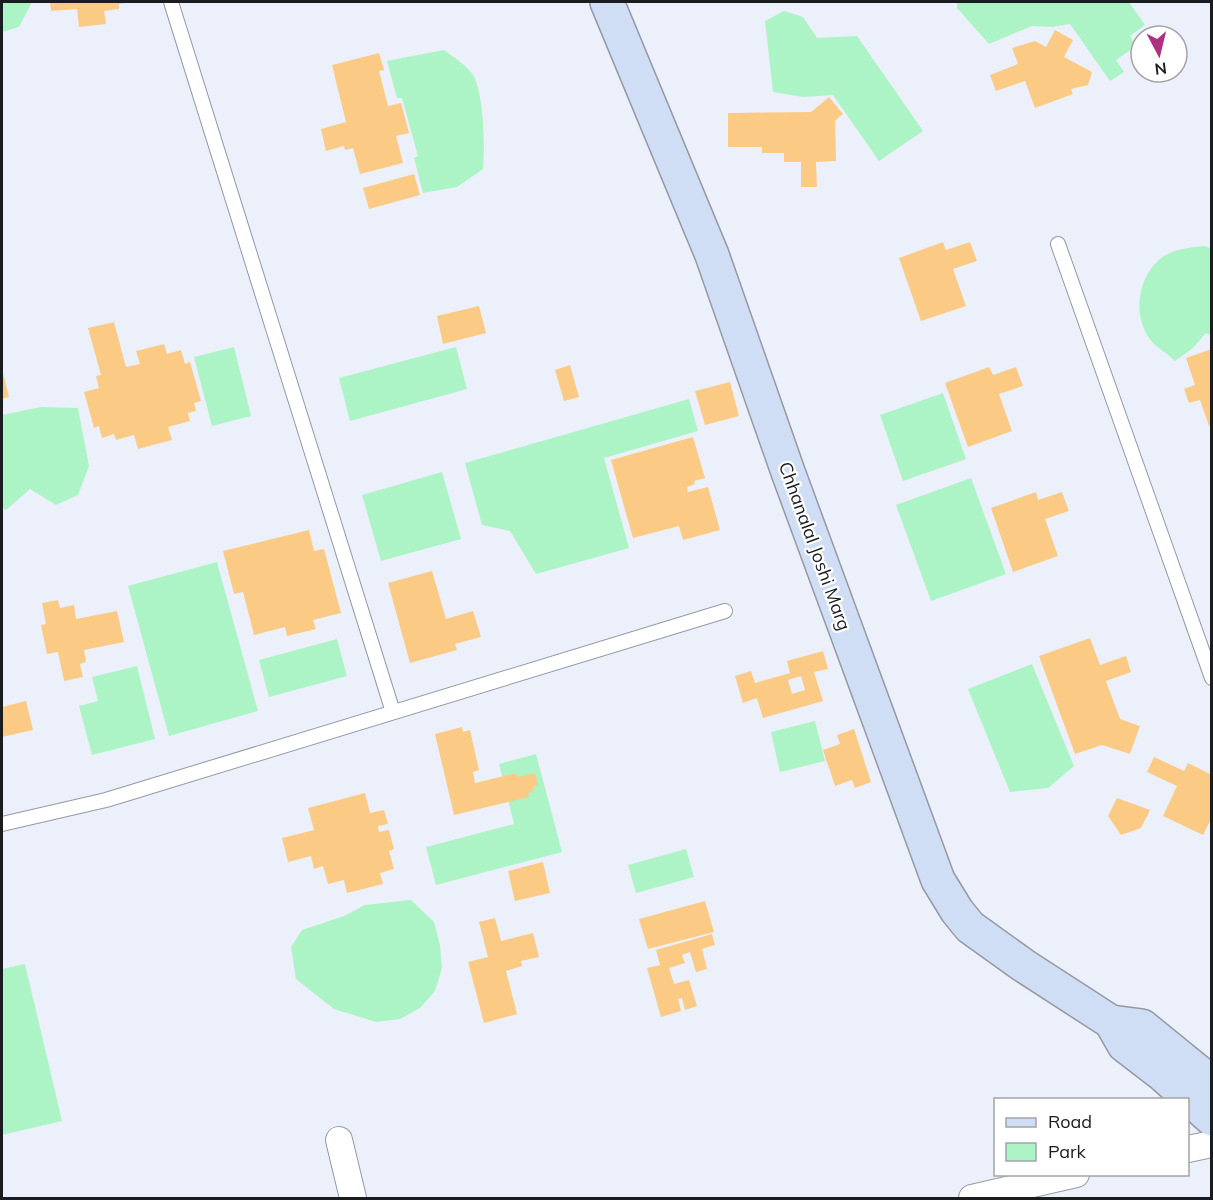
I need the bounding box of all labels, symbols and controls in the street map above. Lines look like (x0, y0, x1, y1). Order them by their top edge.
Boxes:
north arrow (1129, 24, 1189, 84)
text: N (1154, 58, 1168, 80)
street label: Chhanalal Joshi Marg (774, 459, 856, 633)
legend (994, 1098, 1189, 1176)
text: Road (1048, 1110, 1092, 1133)
text: Park (1048, 1140, 1087, 1163)

